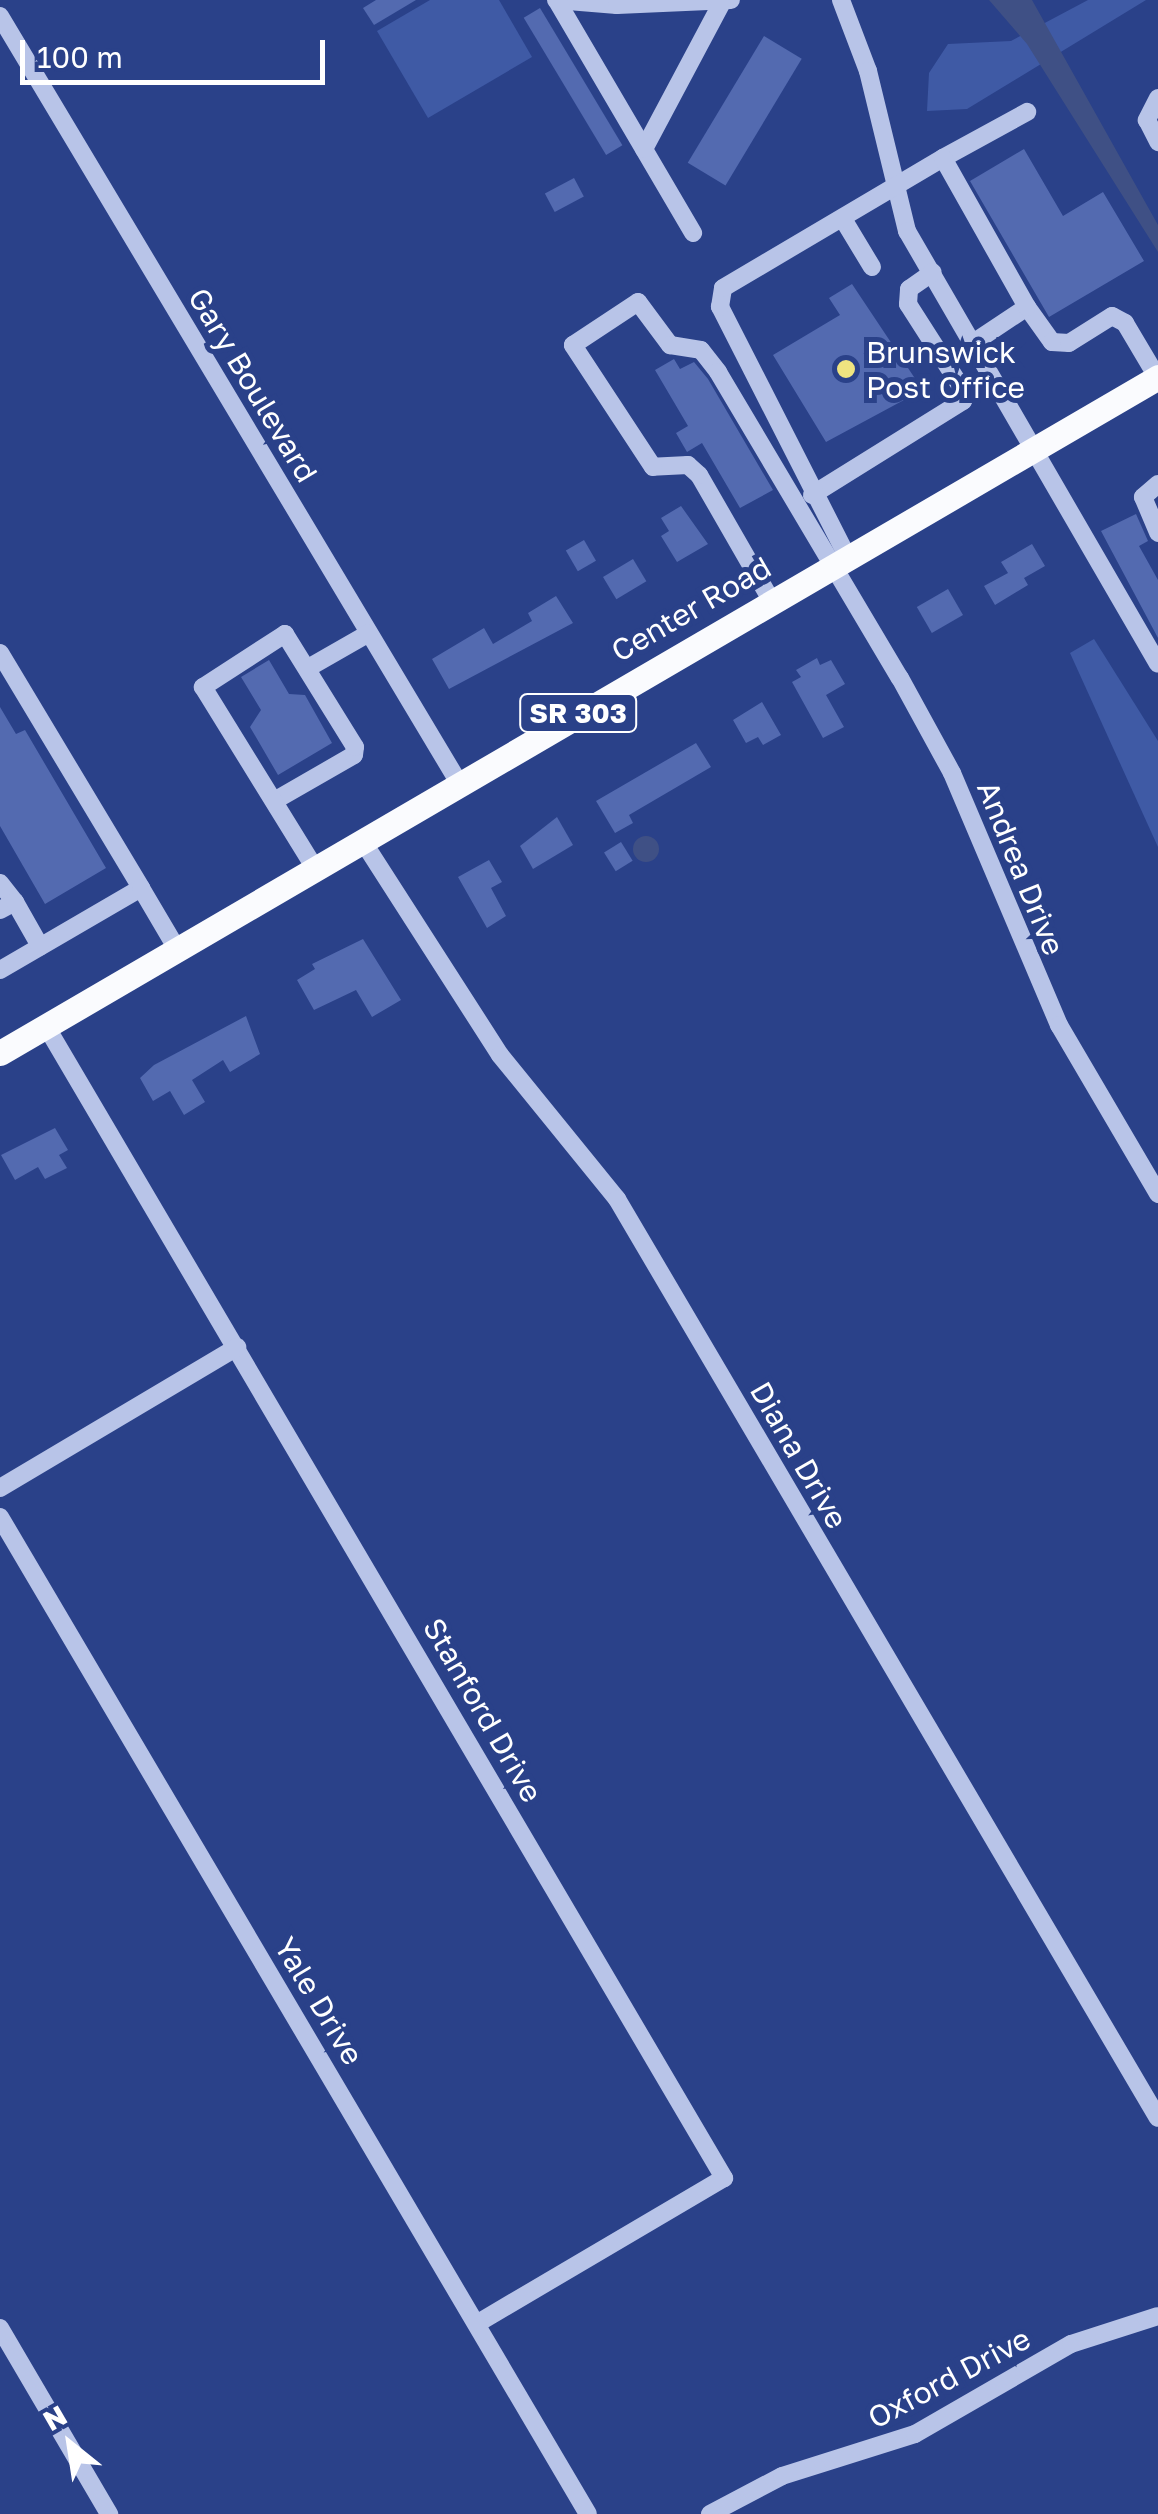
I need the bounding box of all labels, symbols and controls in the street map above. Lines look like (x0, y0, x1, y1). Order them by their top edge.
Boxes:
scale bar (25, 20, 330, 82)
text: 100 m (37, 39, 123, 75)
street label: Gary Boulevard (181, 281, 325, 489)
place label: Brunswick Post Office (866, 334, 1025, 404)
marker: Brunswick Post Office (835, 358, 857, 380)
street label: Center Road (605, 549, 777, 669)
road number: SR 303 (518, 690, 638, 736)
street label: Andrea Drive (970, 776, 1072, 960)
street label: Diana Drive (743, 1375, 855, 1535)
street label: Stanford Drive (416, 1612, 550, 1808)
street label: Yale Drive (267, 1931, 371, 2071)
street label: Oxford Drive (862, 2320, 1036, 2436)
north arrow (20, 2394, 120, 2494)
text: N (37, 2398, 72, 2437)

